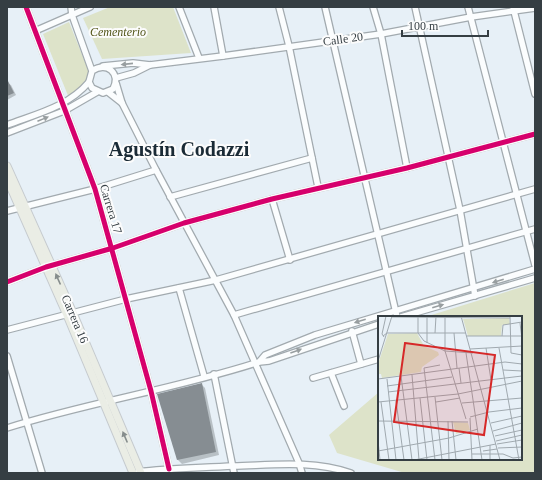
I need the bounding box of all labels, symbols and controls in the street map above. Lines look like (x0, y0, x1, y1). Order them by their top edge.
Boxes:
scale bar (402, 12, 488, 38)
text: 100 m (408, 19, 439, 33)
park label: Cementerio (90, 25, 146, 39)
street label: Calle 20 (322, 29, 364, 49)
one-way arrow (121, 61, 133, 67)
one-way arrow (38, 116, 49, 122)
district label: Agustín Codazzi (109, 138, 250, 161)
street label: Carrera 17 (97, 183, 125, 235)
one-way arrow (55, 273, 61, 285)
one-way arrow (491, 278, 503, 284)
street label: Carrera 16 (59, 293, 91, 345)
one-way arrow (433, 303, 445, 309)
inset map (378, 316, 522, 460)
one-way arrow (353, 318, 365, 324)
one-way arrow (290, 348, 302, 354)
one-way arrow (122, 431, 128, 443)

